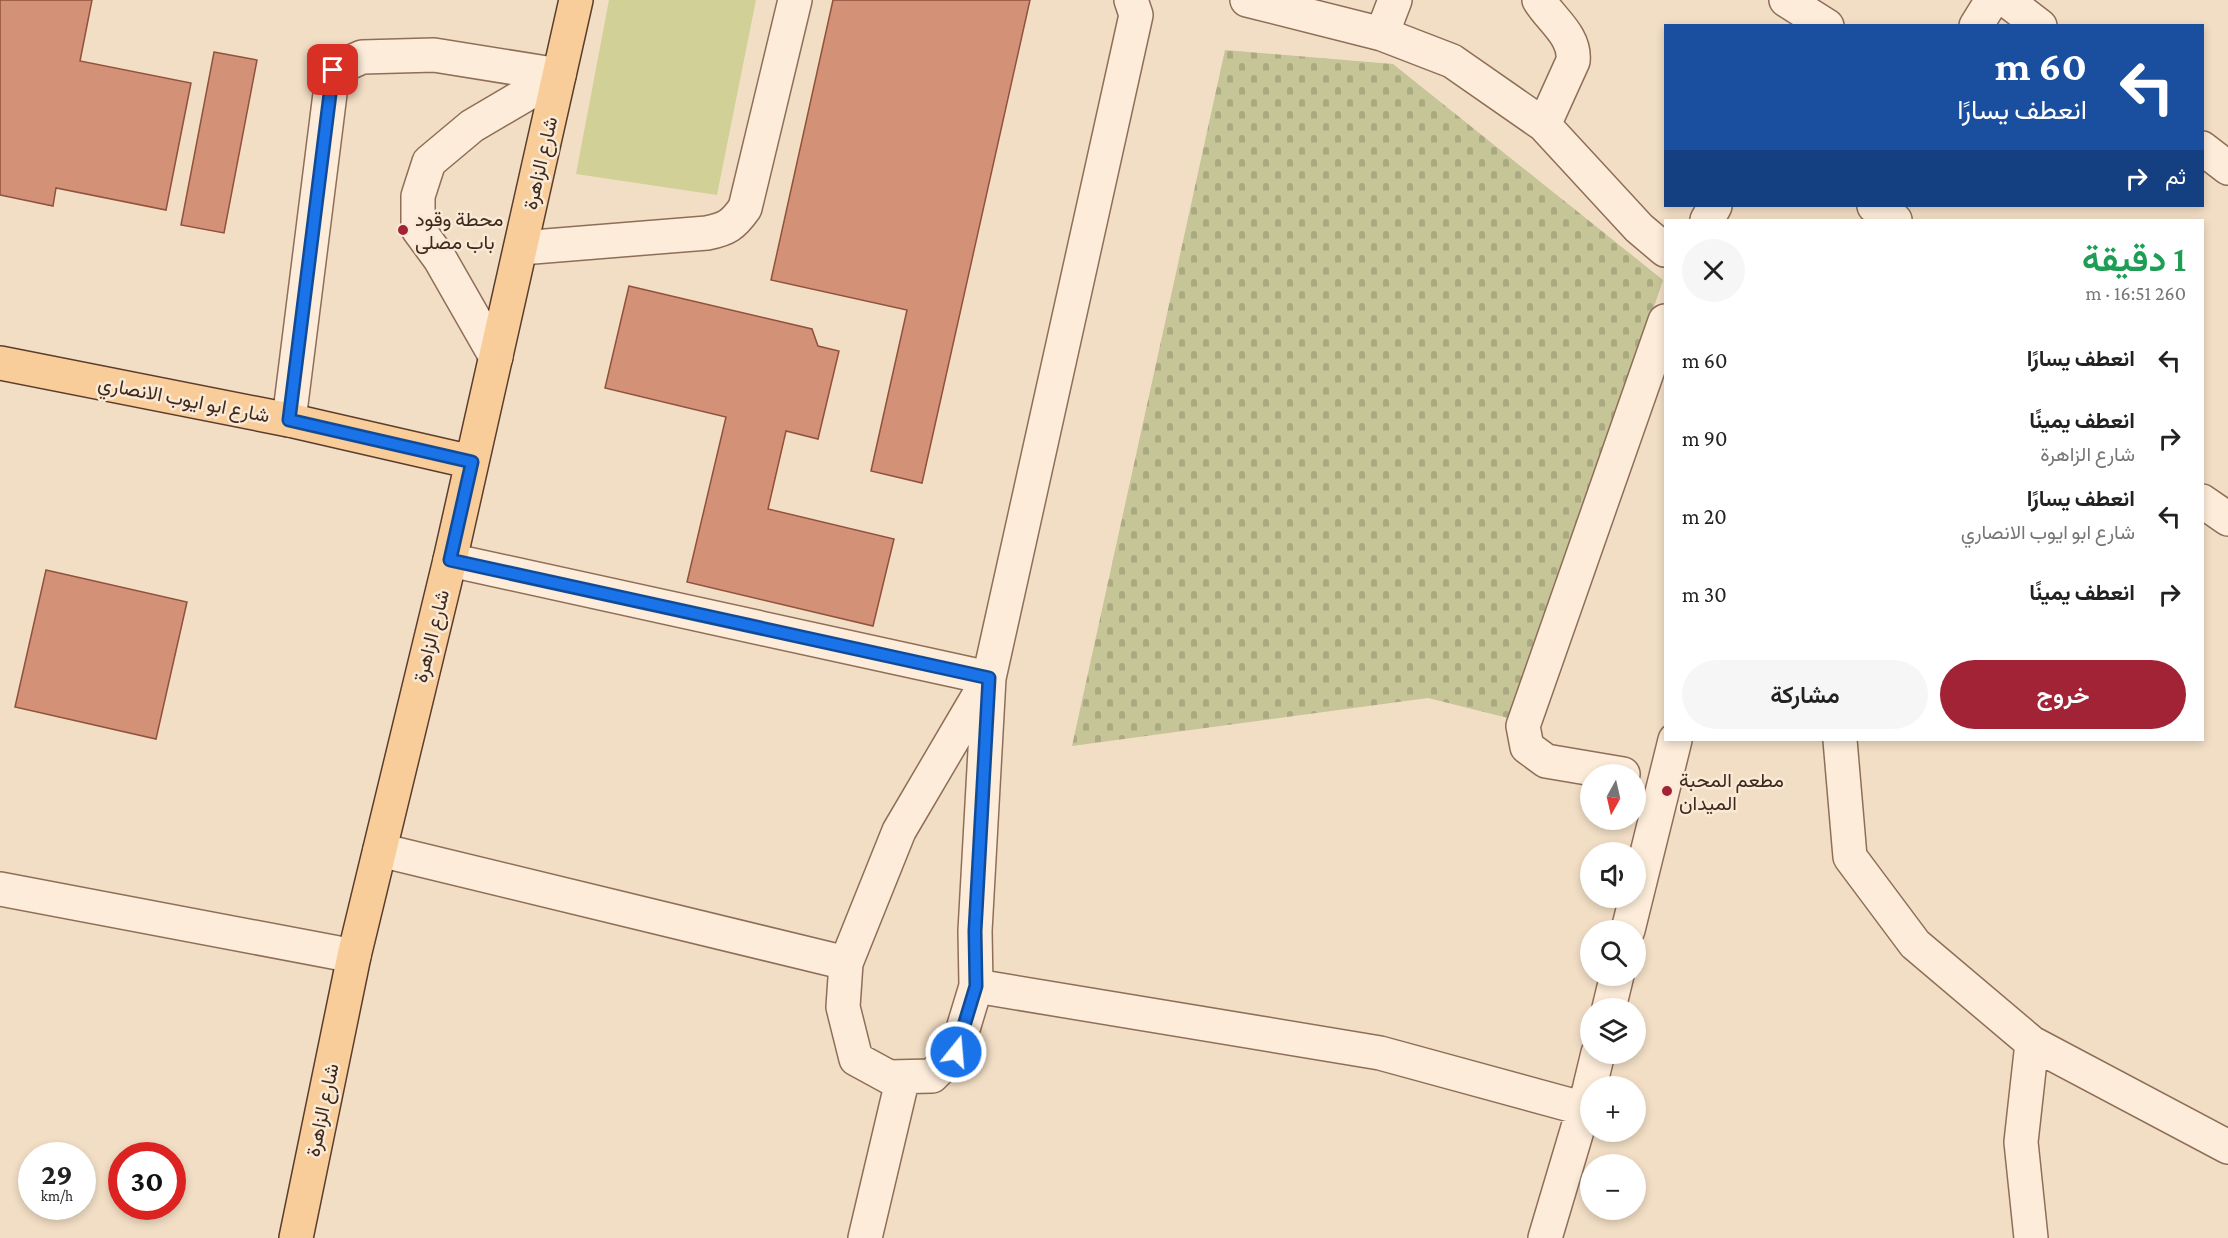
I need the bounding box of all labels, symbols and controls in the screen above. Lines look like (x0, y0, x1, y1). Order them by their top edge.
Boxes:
text: 60 m (1995, 42, 2087, 89)
pin (307, 44, 358, 95)
icon: left (2108, 48, 2186, 126)
icon: arrive (316, 53, 349, 86)
text: انعطف يسارًا (1957, 95, 2087, 125)
street label: شارع الزاهرة (519, 114, 564, 212)
icon: right (2120, 162, 2153, 195)
text: ثم (2165, 164, 2186, 189)
place label: محطة وقود باب مصلى (415, 208, 503, 254)
marker: محطة وقود باب مصلى (396, 223, 410, 237)
button: close (1682, 239, 1745, 302)
text: 1 دقيقة (2082, 239, 2186, 279)
text: 260 m · 16:51 (2086, 282, 2186, 304)
icon: left (2153, 344, 2186, 377)
text: انعطف يسارًا (2027, 346, 2135, 371)
text: 60 m (1682, 348, 1727, 373)
street label: شارع ابو ايوب الانصاري (95, 372, 272, 432)
text: انعطف يمينًا (2029, 408, 2135, 433)
icon: right (2153, 422, 2186, 455)
text: 90 m (1682, 426, 1727, 451)
text: شارع الزاهرة (2040, 443, 2135, 465)
text: انعطف يسارًا (2027, 486, 2135, 511)
icon: left (2153, 500, 2186, 533)
text: 20 m (1682, 504, 1727, 529)
text: شارع ابو ايوب الانصاري (1961, 521, 2135, 543)
icon: right (2153, 578, 2186, 611)
text: انعطف يمينًا (2029, 580, 2135, 605)
text: 30 m (1682, 582, 1727, 607)
street label: شارع الزاهرة (409, 587, 456, 685)
button: مشاركة (1682, 660, 1928, 729)
button: خروج (1940, 660, 2186, 729)
north arrow (1580, 764, 1646, 830)
map controls (1580, 764, 1646, 1220)
place label: مطعم المحبة الميدان (1679, 769, 1784, 815)
marker: مطعم المحبة الميدان (1660, 784, 1674, 798)
button: sound (1580, 842, 1646, 908)
button: search (1580, 920, 1646, 986)
button: layers (1580, 998, 1646, 1064)
position arrow (924, 1020, 988, 1084)
street label: شارع الزاهرة (301, 1061, 346, 1159)
button: + (1580, 1076, 1646, 1142)
speed limit sign: 30 (108, 1142, 186, 1220)
button: − (1580, 1154, 1646, 1220)
text: 29 (41, 1157, 73, 1190)
text: km/h (41, 1188, 73, 1204)

